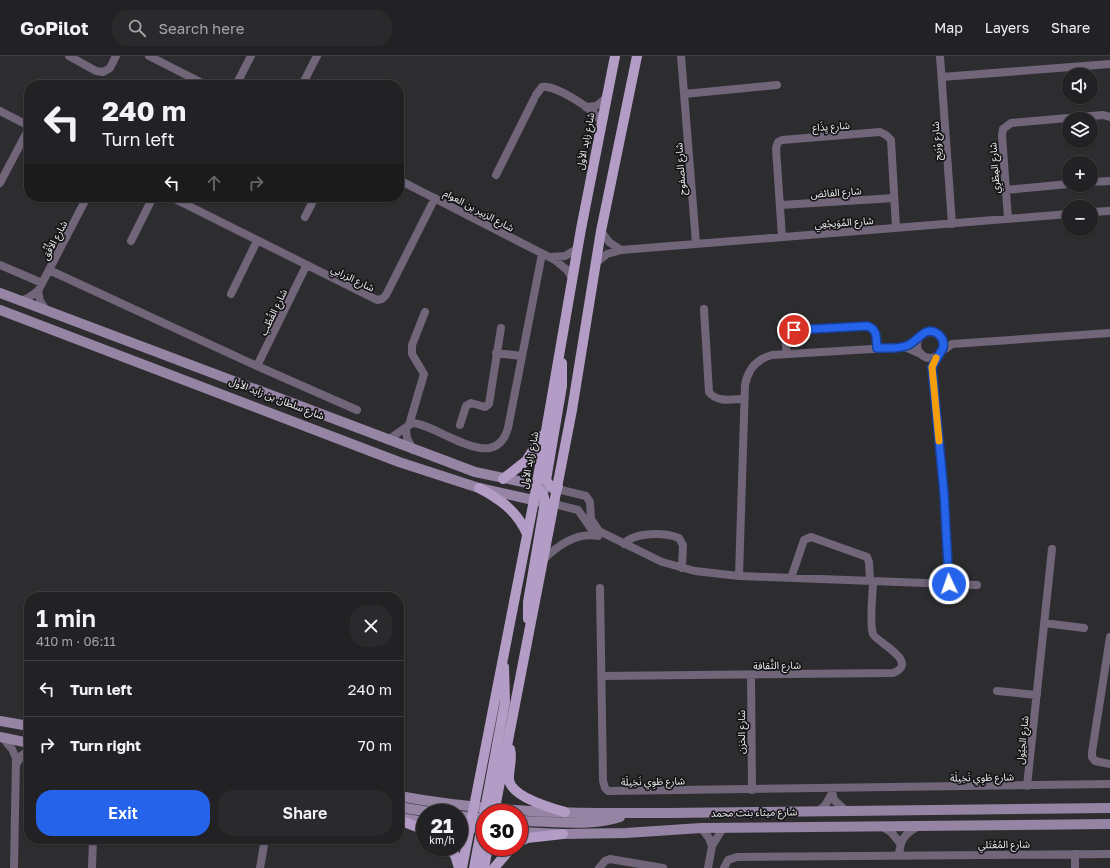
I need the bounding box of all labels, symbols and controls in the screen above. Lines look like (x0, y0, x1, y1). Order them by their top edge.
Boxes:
search box (112, 10, 392, 46)
text: GoPilot (20, 16, 88, 39)
icon: search (126, 17, 148, 39)
text: Search here (158, 19, 244, 37)
text: Map (934, 19, 963, 36)
text: Layers (985, 19, 1029, 36)
text: Share (1051, 19, 1090, 36)
map controls (1062, 68, 1098, 236)
button: sound (1062, 68, 1098, 104)
text: 240 m (102, 94, 186, 127)
icon: left (36, 96, 88, 148)
street label: شارع زايد الأول (574, 111, 598, 171)
button: layers (1062, 112, 1098, 148)
street label: شارع يِذَاع (812, 119, 851, 135)
street label: شارع وْرَيج (929, 121, 945, 161)
text: Turn left (102, 128, 175, 150)
street label: شارع الصفوح (672, 142, 690, 196)
street label: شارع المِطْرِي (986, 142, 1004, 194)
button: + (1062, 156, 1098, 192)
icon: left (161, 172, 183, 194)
icon: ahead (203, 172, 225, 194)
icon: right (245, 172, 267, 194)
street label: شارع الفائض (810, 184, 862, 202)
street label: شارع الزبير بن العوام (440, 186, 516, 236)
button: − (1062, 200, 1098, 236)
street label: شارع المُوَيجْعِي (814, 214, 874, 232)
street label: شارع الأُفُق (37, 217, 71, 263)
street label: شارع الزرابي (328, 262, 377, 296)
street label: شارع القُطُب (256, 287, 291, 338)
pin (777, 313, 811, 347)
icon: arrive (783, 319, 805, 341)
street label: شارع سلطان بن زايد الأول (227, 374, 326, 424)
street label: شارع زايد الأول (518, 430, 542, 490)
position arrow (928, 563, 970, 605)
text: 1 min (36, 603, 96, 632)
button: close (350, 605, 392, 647)
text: 410 m · 06:11 (36, 633, 116, 649)
street label: شارع الثَّقافة (753, 657, 801, 673)
icon: left (36, 678, 58, 700)
text: Turn left (70, 680, 132, 698)
text: 240 m (348, 680, 392, 698)
street label: شارع الخزن (735, 710, 749, 754)
street label: شارع الحِيُول (1013, 715, 1033, 765)
icon: right (36, 734, 58, 756)
text: Turn right (70, 736, 141, 754)
text: 70 m (358, 736, 392, 754)
street label: شارع طَوِي نَخِيلَة (950, 770, 1014, 786)
street label: شارع طَوِي نَخِيلَة (621, 774, 685, 790)
button: Exit (36, 790, 210, 836)
button: Share (218, 790, 392, 836)
speed limit sign: 30 (476, 804, 528, 856)
street label: شارع ميثاء بنت محمد (711, 805, 798, 821)
text: 21 (431, 813, 453, 837)
text: km/h (429, 834, 455, 846)
street label: شارع المُعْتَلي (978, 838, 1030, 853)

